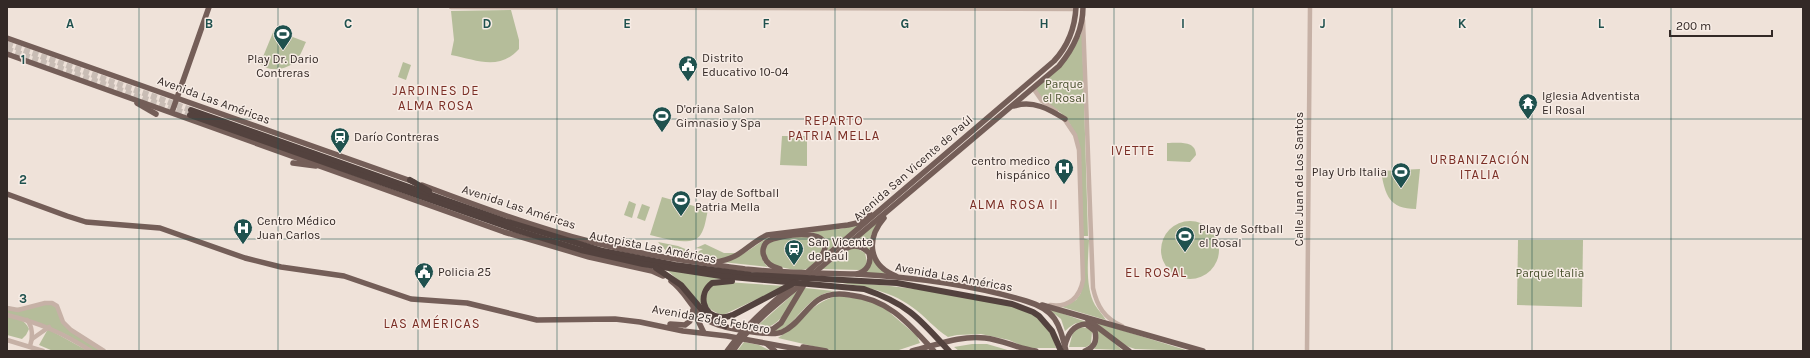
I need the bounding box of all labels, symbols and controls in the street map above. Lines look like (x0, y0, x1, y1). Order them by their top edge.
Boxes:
scale bar (1670, 12, 1772, 38)
text: A (66, 16, 74, 31)
text: B (205, 16, 213, 31)
text: C (344, 16, 352, 31)
text: D (483, 16, 492, 31)
text: E (623, 16, 631, 31)
text: F (762, 16, 770, 31)
text: G (901, 16, 909, 31)
text: H (1039, 16, 1049, 31)
text: I (1181, 16, 1185, 31)
text: J (1320, 16, 1326, 31)
text: K (1458, 16, 1467, 31)
text: L (1598, 16, 1605, 31)
text: 200 m (1676, 19, 1711, 33)
sports icon: Play Dr. Dario Contreras (272, 23, 294, 51)
place label: Distrito Educativo 10-04 (702, 51, 789, 79)
text: 1 (21, 52, 25, 67)
place label: Play Dr. Dario Contreras (247, 52, 319, 80)
public building icon: Distrito Educativo 10-04 (677, 54, 699, 82)
street label: Avenida Las Américas (156, 73, 272, 127)
park label: Parque el Rosal (1043, 77, 1085, 105)
district label: JARDINES DE ALMA ROSA (393, 83, 479, 113)
place label: Iglesia Adventista El Rosal (1542, 89, 1640, 117)
temple icon: Iglesia Adventista El Rosal (1517, 92, 1539, 120)
place label: D'oriana Salon Gimnasio y Spa (676, 102, 761, 130)
sports icon: D'oriana Salon Gimnasio y Spa (651, 105, 673, 133)
street label: Avenida San Vicente de Paúl (850, 112, 976, 224)
street label: Calle Juan de Los Santos (1292, 112, 1306, 246)
district label: REPARTO PATRIA MELLA (788, 113, 880, 143)
station icon: Darío Contreras (329, 126, 351, 154)
place label: Darío Contreras (354, 130, 439, 144)
district label: IVETTE (1111, 143, 1155, 158)
district label: URBANIZACIÓN ITALIA (1430, 151, 1530, 182)
place label: centro medico hispánico (971, 154, 1050, 182)
hospital icon: centro medico hispánico (1053, 157, 1075, 185)
sports icon: Play Urb Italia (1390, 161, 1412, 189)
place label: Play Urb Italia (1312, 165, 1387, 179)
text: 2 (19, 172, 27, 187)
street label: Avenida Las Américas (460, 182, 578, 232)
place label: Play de Softball Patria Mella (695, 186, 779, 214)
sports icon: Play de Softball Patria Mella (670, 189, 692, 217)
district label: ALMA ROSA II (969, 197, 1059, 212)
place label: Centro Médico Juan Carlos (257, 214, 336, 242)
hospital icon: Centro Médico Juan Carlos (232, 217, 254, 245)
place label: Play de Softball el Rosal (1199, 222, 1283, 250)
sports icon: Play de Softball el Rosal (1174, 225, 1196, 253)
street label: Autopista Las Américas (588, 228, 718, 266)
place label: San Vicente de Paúl (808, 235, 873, 263)
station icon: San Vicente de Paúl (783, 238, 805, 266)
street label: Avenida Las Américas (894, 260, 1014, 294)
public building icon: Policia 25 (413, 261, 435, 289)
place label: Policia 25 (438, 265, 491, 279)
district label: EL ROSAL (1125, 265, 1187, 280)
park label: Parque Italia (1516, 266, 1584, 280)
text: 3 (19, 291, 27, 306)
street label: Avenida 25 de Febrero (651, 302, 771, 336)
district label: LAS AMÉRICAS (383, 314, 481, 331)

